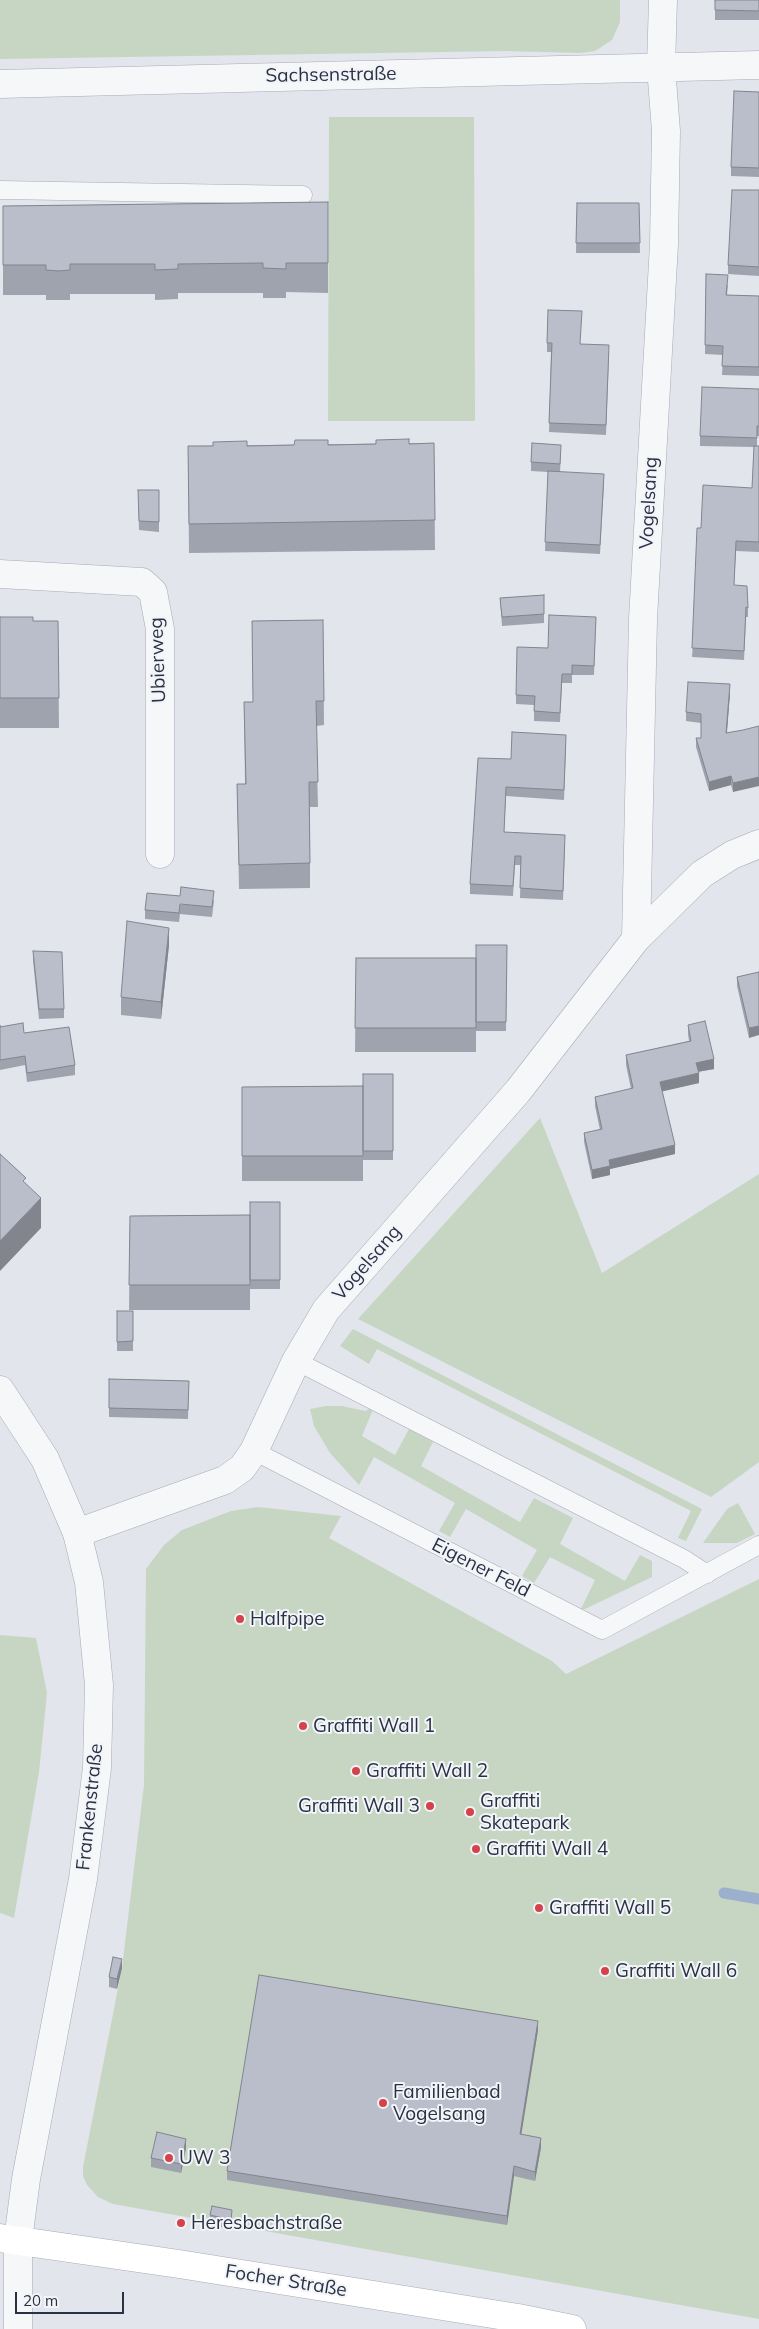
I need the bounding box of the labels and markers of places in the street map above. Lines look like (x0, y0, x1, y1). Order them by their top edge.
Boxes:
place label: Halfpipe (250, 1608, 325, 1630)
marker: Halfpipe (234, 1613, 246, 1625)
place label: Graffiti Wall 1 (313, 1715, 435, 1737)
marker: Graffiti Wall 1 (297, 1720, 309, 1732)
place label: Graffiti Wall 2 (366, 1760, 488, 1782)
marker: Graffiti Wall 2 (350, 1765, 362, 1777)
place label: Graffiti Skatepark (480, 1790, 569, 1834)
place label: Graffiti Wall 3 (298, 1795, 420, 1817)
marker: Graffiti Wall 3 (424, 1800, 436, 1812)
marker: Graffiti Skatepark (464, 1806, 476, 1818)
place label: Graffiti Wall 4 (486, 1838, 608, 1860)
marker: Graffiti Wall 4 (470, 1843, 482, 1855)
place label: Graffiti Wall 5 (549, 1897, 671, 1919)
marker: Graffiti Wall 5 (533, 1902, 545, 1914)
place label: Graffiti Wall 6 (615, 1960, 737, 1982)
marker: Graffiti Wall 6 (599, 1965, 611, 1977)
place label: Familienbad Vogelsang (393, 2081, 501, 2125)
marker: Familienbad Vogelsang (377, 2097, 389, 2109)
place label: UW 3 (179, 2147, 230, 2169)
marker: UW 3 (163, 2152, 175, 2164)
place label: Heresbachstraße (191, 2212, 342, 2234)
marker: Heresbachstraße (175, 2217, 187, 2229)

